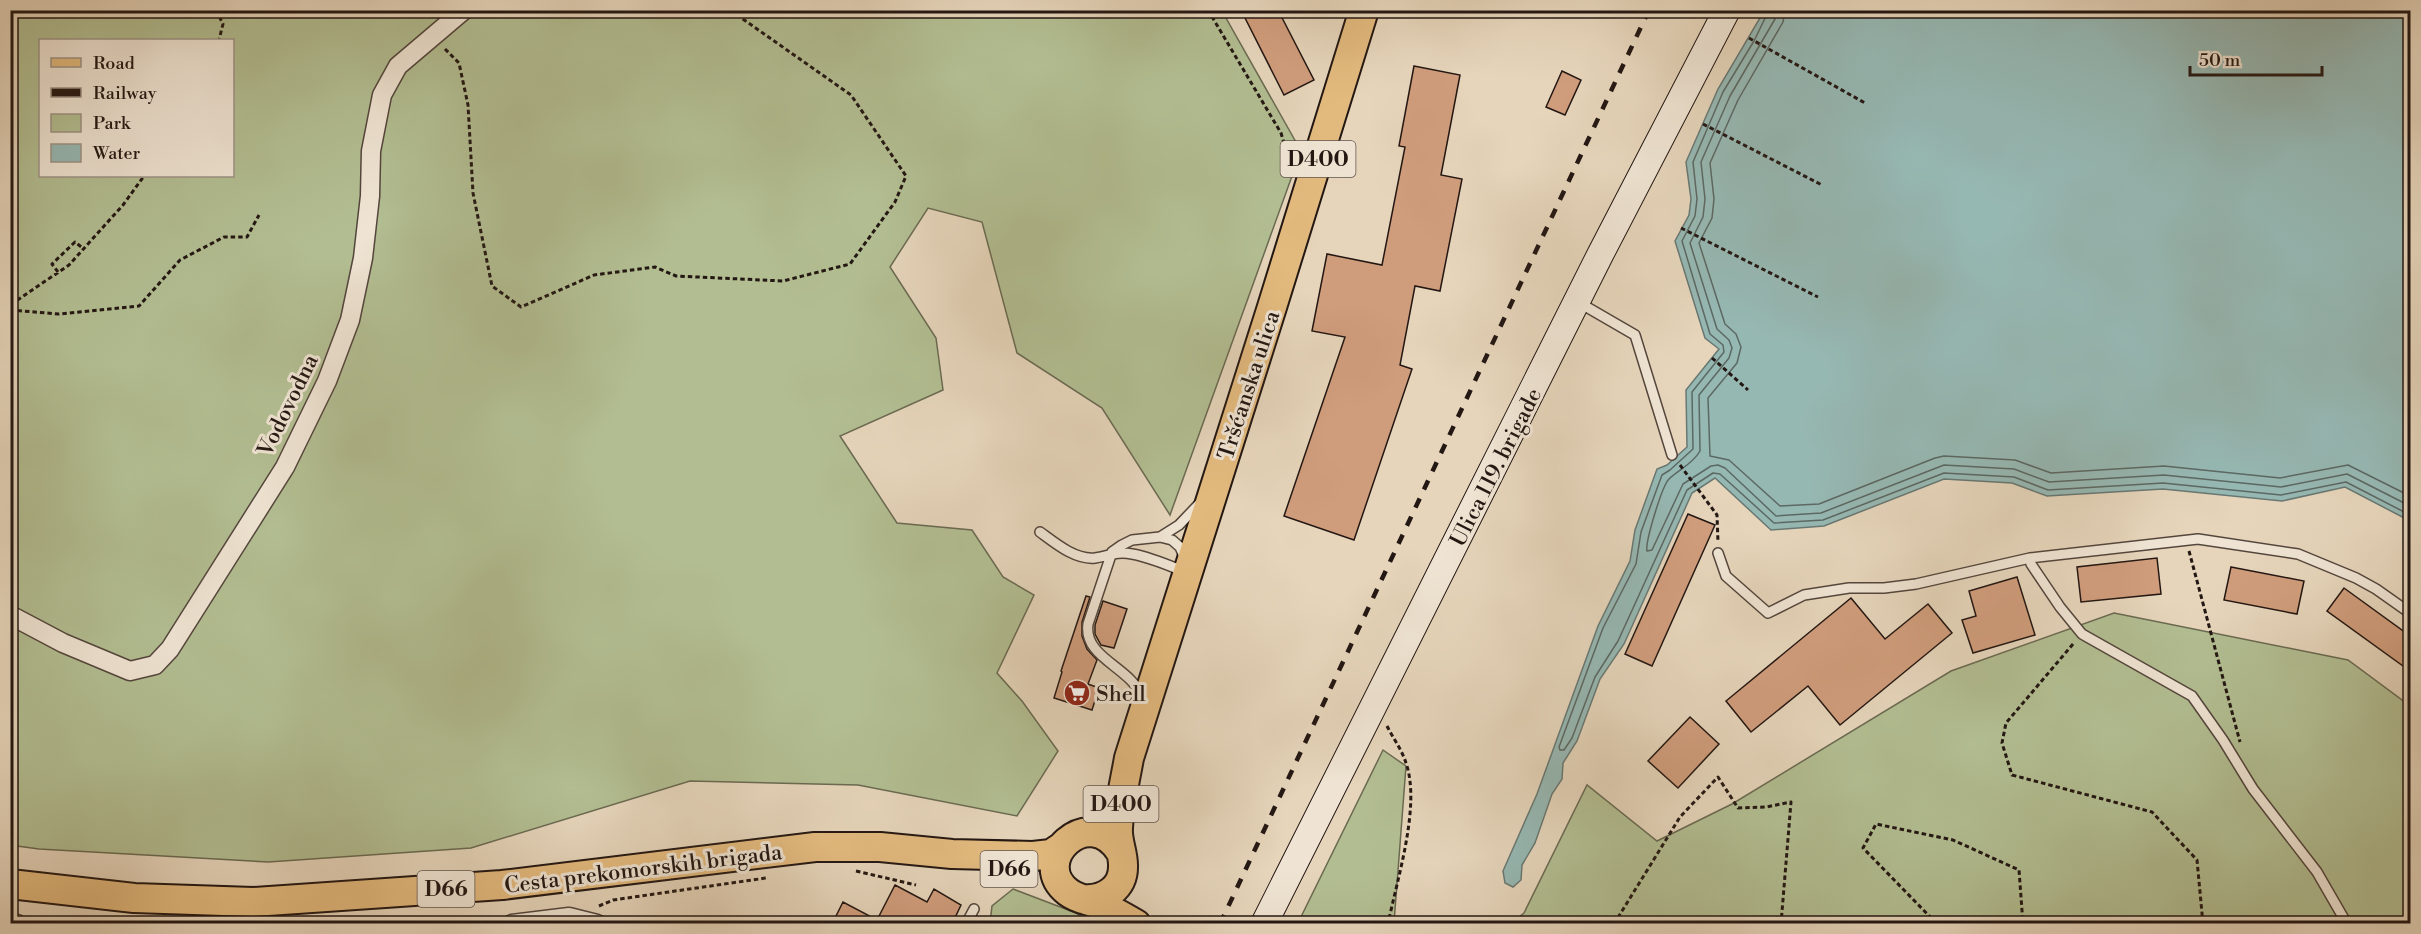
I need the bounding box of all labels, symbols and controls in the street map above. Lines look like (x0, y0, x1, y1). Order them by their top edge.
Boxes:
legend (39, 39, 234, 177)
scale bar (2190, 39, 2322, 77)
text: 50 m (2199, 49, 2241, 72)
text: Road (93, 52, 136, 75)
text: Railway (93, 82, 157, 105)
text: Park (93, 112, 132, 135)
road number: D400 (1280, 141, 1356, 177)
text: Water (92, 142, 141, 165)
street label: Tršćanska ulica (1213, 307, 1286, 463)
street label: Vodovodna (252, 349, 325, 462)
street label: Ulica 119. brigade (1445, 384, 1548, 551)
supermarket icon: Shell (1062, 678, 1092, 708)
place label: Shell (1096, 681, 1146, 708)
road number: D400 (1084, 786, 1158, 822)
street label: Cesta prekomorskih brigada (503, 839, 784, 900)
road number: D66 (980, 851, 1038, 887)
road number: D66 (418, 871, 474, 907)

